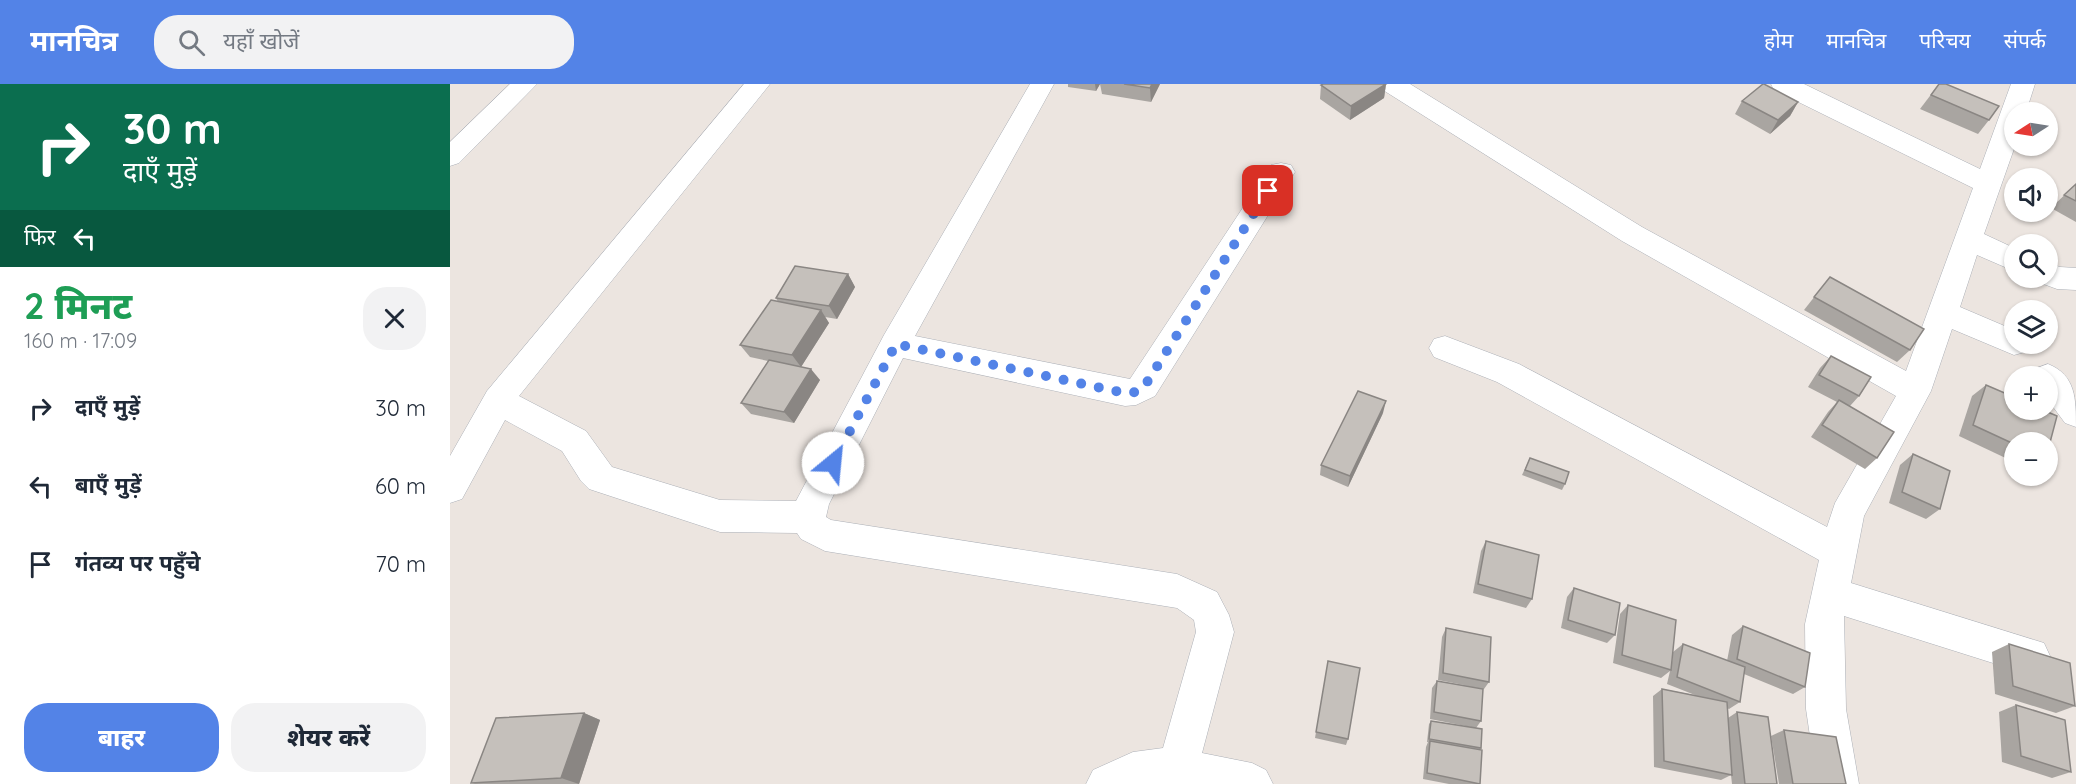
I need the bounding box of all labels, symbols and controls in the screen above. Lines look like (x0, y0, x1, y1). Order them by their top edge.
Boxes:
search box (154, 15, 574, 69)
text: मानचित्र (30, 23, 118, 58)
icon: search (175, 26, 208, 59)
text: यहाँ खोजें (223, 27, 299, 55)
text: होम (1764, 27, 1793, 53)
text: मानचित्र (1826, 27, 1886, 53)
text: परिचय (1919, 27, 1971, 53)
text: संपर्क (2004, 27, 2046, 53)
text: 30 m (123, 102, 222, 155)
north arrow (2004, 102, 2058, 156)
map controls (2004, 102, 2058, 486)
icon: right (24, 108, 102, 186)
text: दाएँ मुड़ें (123, 154, 197, 188)
pin (1242, 165, 1293, 216)
button: sound (2004, 168, 2058, 222)
icon: arrive (1251, 174, 1284, 207)
icon: left (68, 222, 101, 255)
text: फिर (24, 223, 56, 251)
button: search (2004, 234, 2058, 288)
text: 2 मिनट (24, 283, 132, 328)
button: close (363, 287, 426, 350)
button: layers (2004, 300, 2058, 354)
text: 160 m · 17:09 (24, 328, 137, 353)
button: + (2004, 366, 2058, 420)
icon: right (24, 392, 57, 425)
text: दाएँ मुड़ें (75, 393, 140, 421)
text: 30 m (375, 394, 426, 422)
position arrow (801, 431, 865, 495)
button: − (2004, 432, 2058, 486)
icon: left (24, 470, 57, 503)
text: बाएँ मुड़ें (75, 471, 141, 499)
text: 60 m (375, 472, 426, 500)
icon: arrive (24, 548, 57, 581)
text: गंतव्य पर पहुँचे (75, 549, 200, 577)
text: 70 m (376, 550, 426, 578)
button: बाहर (24, 703, 219, 772)
button: शेयर करें (231, 703, 426, 772)

